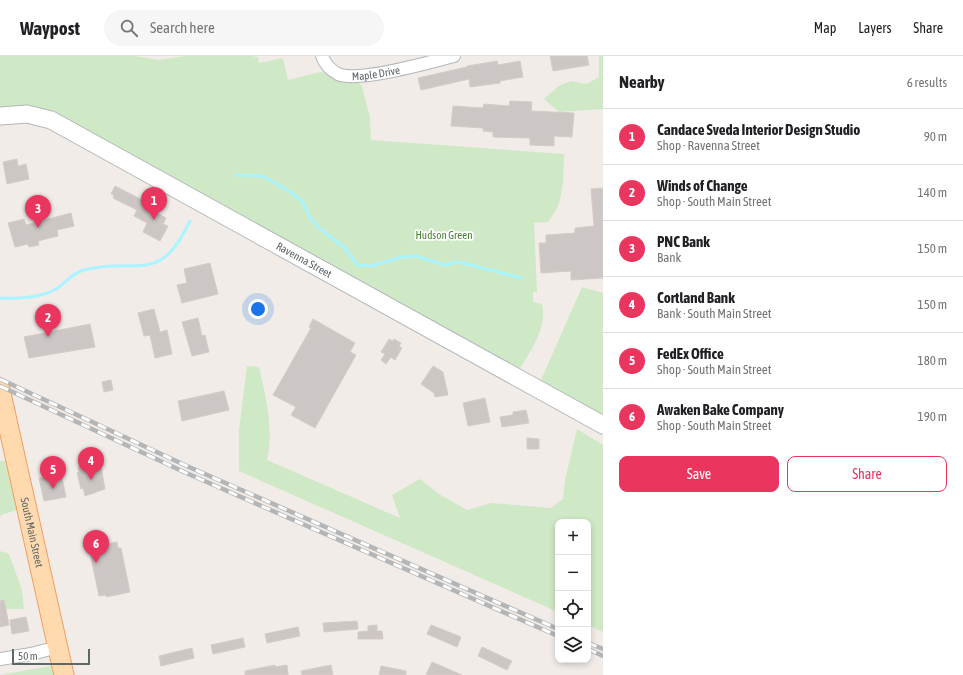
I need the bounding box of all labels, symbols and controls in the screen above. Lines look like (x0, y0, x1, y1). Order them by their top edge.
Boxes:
search box (104, 10, 384, 46)
text: Waypost (20, 17, 80, 39)
icon: search (118, 17, 140, 39)
text: Search here (150, 19, 215, 36)
text: Map (814, 20, 836, 36)
text: Layers (858, 20, 891, 36)
text: Share (913, 20, 943, 36)
street label: Maple Drive (352, 64, 401, 82)
text: Nearby (619, 72, 665, 92)
text: 6 results (907, 75, 947, 90)
text: Candace Sveda Interior Design Studio (657, 121, 860, 138)
text: 1 (629, 129, 635, 144)
text: 90 m (924, 129, 947, 144)
text: Shop · Ravenna Street (657, 138, 760, 153)
text: Winds of Change (657, 177, 748, 194)
text: 2 (629, 185, 635, 200)
text: 140 m (918, 185, 947, 200)
pin: 1 (141, 187, 167, 220)
text: Shop · South Main Street (657, 194, 771, 209)
pin: 3 (25, 195, 51, 228)
park label: Hudson Green (415, 229, 473, 241)
text: PNC Bank (657, 233, 710, 250)
street label: Ravenna Street (274, 240, 334, 280)
text: 3 (629, 241, 635, 256)
text: 150 m (918, 241, 947, 256)
text: Bank (657, 250, 681, 265)
text: Cortland Bank (657, 289, 735, 306)
text: 4 (629, 297, 635, 312)
text: 150 m (918, 297, 947, 312)
your location (248, 299, 268, 319)
pin: 2 (35, 304, 61, 337)
text: Bank · South Main Street (657, 306, 772, 321)
text: FedEx Office (657, 345, 724, 362)
text: 5 (629, 353, 635, 368)
text: 180 m (918, 353, 947, 368)
text: Shop · South Main Street (657, 362, 771, 377)
text: Awaken Bake Company (657, 401, 784, 418)
text: 6 (629, 409, 635, 424)
text: 190 m (918, 409, 947, 424)
text: Shop · South Main Street (657, 418, 771, 433)
pin: 4 (78, 447, 104, 480)
pin: 5 (40, 456, 66, 489)
button: Save (619, 456, 779, 492)
button: Share (787, 456, 947, 492)
street label: South Main Street (18, 496, 46, 569)
map controls (555, 519, 591, 663)
button: + (555, 519, 591, 555)
pin: 6 (83, 530, 109, 563)
button: − (555, 555, 591, 591)
button: locate (555, 591, 591, 627)
button: layers (555, 627, 591, 663)
scale bar (12, 647, 90, 666)
text: 50 m (18, 650, 38, 662)

